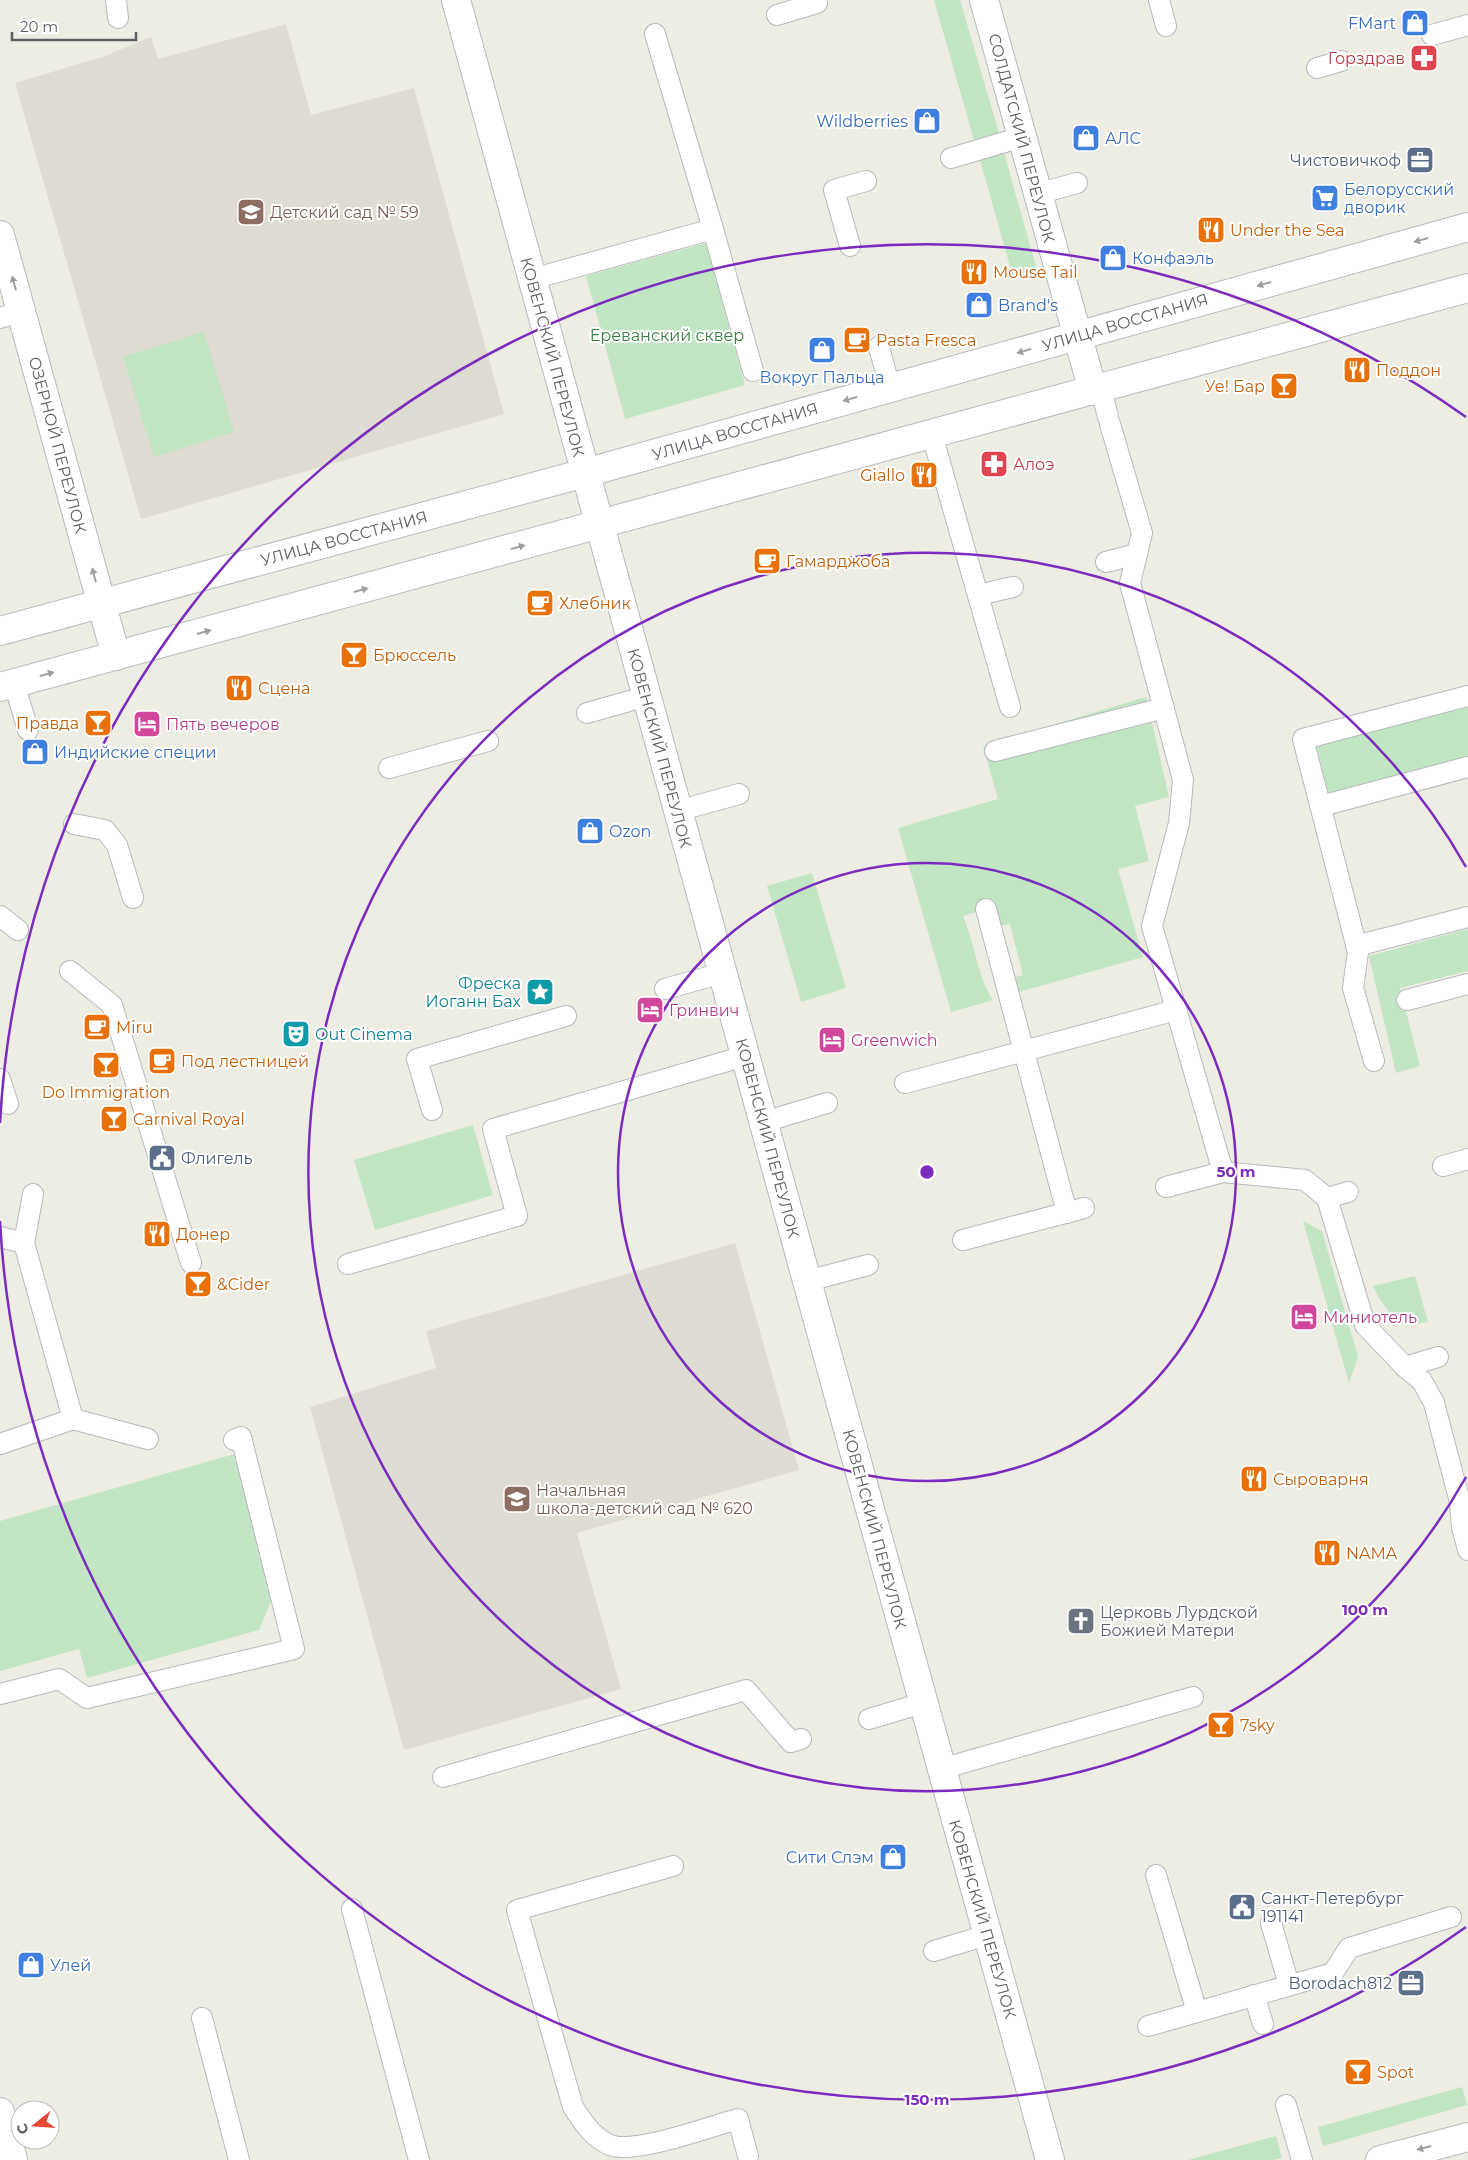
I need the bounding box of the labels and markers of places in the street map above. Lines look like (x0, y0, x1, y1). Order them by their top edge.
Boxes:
shop icon: FMart (1400, 8, 1430, 38)
place label: FMart (1348, 14, 1396, 33)
pharmacy icon: Горздрав (1409, 43, 1439, 73)
place label: Горздрав (1328, 49, 1405, 68)
shop icon: Wildberries (912, 106, 942, 136)
place label: Wildberries (816, 112, 908, 131)
shop icon: АЛС (1071, 123, 1101, 153)
place label: АЛС (1105, 129, 1141, 148)
office icon: Чистовичкоф (1405, 145, 1435, 175)
place label: Чистовичкоф (1290, 151, 1401, 170)
place label: Белорусский дворик (1344, 180, 1454, 217)
supermarket icon: Белорусский дворик (1310, 183, 1340, 213)
school or university icon: Детский сад № 59 (236, 197, 266, 227)
place label: Детский сад № 59 (270, 203, 419, 222)
restaurant icon: Under the Sea (1196, 215, 1226, 245)
place label: Under the Sea (1230, 221, 1344, 240)
shop icon: Конфаэль (1098, 243, 1128, 273)
place label: Конфаэль (1132, 249, 1214, 268)
restaurant icon: Mouse Tail (959, 257, 989, 287)
place label: Mouse Tail (993, 263, 1078, 282)
shop icon: Brand's (964, 290, 994, 320)
place label: Brand's (998, 296, 1058, 315)
cafe icon: Pasta Fresca (842, 325, 872, 355)
place label: Pasta Fresca (876, 331, 976, 350)
shop icon: Вокруг Пальца (807, 335, 837, 365)
restaurant icon: Поддон (1342, 355, 1372, 385)
place label: Поддон (1376, 361, 1441, 380)
place label: Вокруг Пальца (760, 368, 884, 387)
bar icon: Уе! Бар (1269, 371, 1299, 401)
place label: Уе! Бар (1205, 377, 1265, 396)
pharmacy icon: Алоэ (979, 449, 1009, 479)
place label: Алоэ (1013, 455, 1054, 474)
restaurant icon: Giallo (909, 460, 939, 490)
place label: Giallo (860, 466, 905, 485)
cafe icon: Гамарджоба (752, 546, 782, 576)
place label: Гамарджоба (786, 552, 890, 571)
cafe icon: Хлебник (525, 588, 555, 618)
place label: Хлебник (559, 594, 632, 613)
bar icon: Брюссель (339, 640, 369, 670)
place label: Брюссель (373, 646, 456, 665)
restaurant icon: Сцена (224, 673, 254, 703)
place label: Сцена (258, 679, 310, 698)
bar icon: Правда (83, 708, 113, 738)
hotel icon: Пять вечеров (132, 709, 162, 739)
place label: Правда (16, 714, 79, 733)
place label: Пять вечеров (166, 715, 280, 734)
shop icon: Индийские специи (20, 737, 50, 767)
place label: Индийские специи (54, 743, 216, 762)
shop icon: Ozon (575, 816, 605, 846)
place label: Ozon (609, 822, 651, 841)
place label: Фреска Иоганн Бах (426, 974, 522, 1011)
place icon: Фреска Иоганн Бах (525, 977, 555, 1007)
hotel icon: Гринвич (635, 995, 665, 1025)
place label: Гринвич (669, 1001, 739, 1020)
cafe icon: Miru (82, 1012, 112, 1042)
place label: Miru (116, 1018, 153, 1037)
theatre icon: Out Cinema (281, 1019, 311, 1049)
place label: Out Cinema (315, 1025, 412, 1044)
hotel icon: Greenwich (817, 1025, 847, 1055)
place label: Greenwich (851, 1031, 938, 1050)
cafe icon: Под лестницей (147, 1046, 177, 1076)
bar icon: Do Immigration (91, 1050, 121, 1080)
place label: Под лестницей (181, 1052, 309, 1071)
place label: Do Immigration (42, 1083, 170, 1102)
bar icon: Carnival Royal (99, 1104, 129, 1134)
place label: Carnival Royal (133, 1110, 245, 1129)
public building icon: Флигель (147, 1143, 177, 1173)
place label: Флигель (181, 1149, 253, 1168)
centre of rings (918, 1163, 936, 1181)
restaurant icon: Донер (142, 1219, 172, 1249)
place label: Донер (176, 1225, 230, 1244)
bar icon: &Cider (183, 1269, 213, 1299)
place label: &Cider (217, 1275, 270, 1294)
hotel icon: Миниотель (1289, 1302, 1319, 1332)
place label: Миниотель (1323, 1308, 1417, 1327)
restaurant icon: Сыроварня (1239, 1464, 1269, 1494)
place label: Сыроварня (1273, 1470, 1369, 1489)
place label: Начальная школа-детский сад № 620 (536, 1481, 753, 1518)
school or university icon: Начальная школа-детский сад № 620 (502, 1484, 532, 1514)
restaurant icon: NAMA (1312, 1538, 1342, 1568)
place label: NAMA (1346, 1544, 1398, 1563)
place label: Церковь Лурдской Божией Матери (1100, 1603, 1258, 1640)
church icon: Церковь Лурдской Божией Матери (1066, 1606, 1096, 1636)
bar icon: 7sky (1206, 1710, 1236, 1740)
place label: 7sky (1240, 1716, 1275, 1735)
shop icon: Сити Слэм (878, 1842, 908, 1872)
place label: Сити Слэм (786, 1848, 874, 1867)
place label: Санкт-Петербург 191141 (1261, 1889, 1404, 1926)
public building icon: Санкт-Петербург 191141 (1227, 1892, 1257, 1922)
shop icon: Улей (16, 1950, 46, 1980)
place label: Улей (50, 1956, 91, 1975)
office icon: Borodach812 (1396, 1968, 1426, 1998)
place label: Borodach812 (1289, 1974, 1392, 1993)
bar icon: Spot (1343, 2057, 1373, 2087)
place label: Spot (1377, 2063, 1415, 2082)

